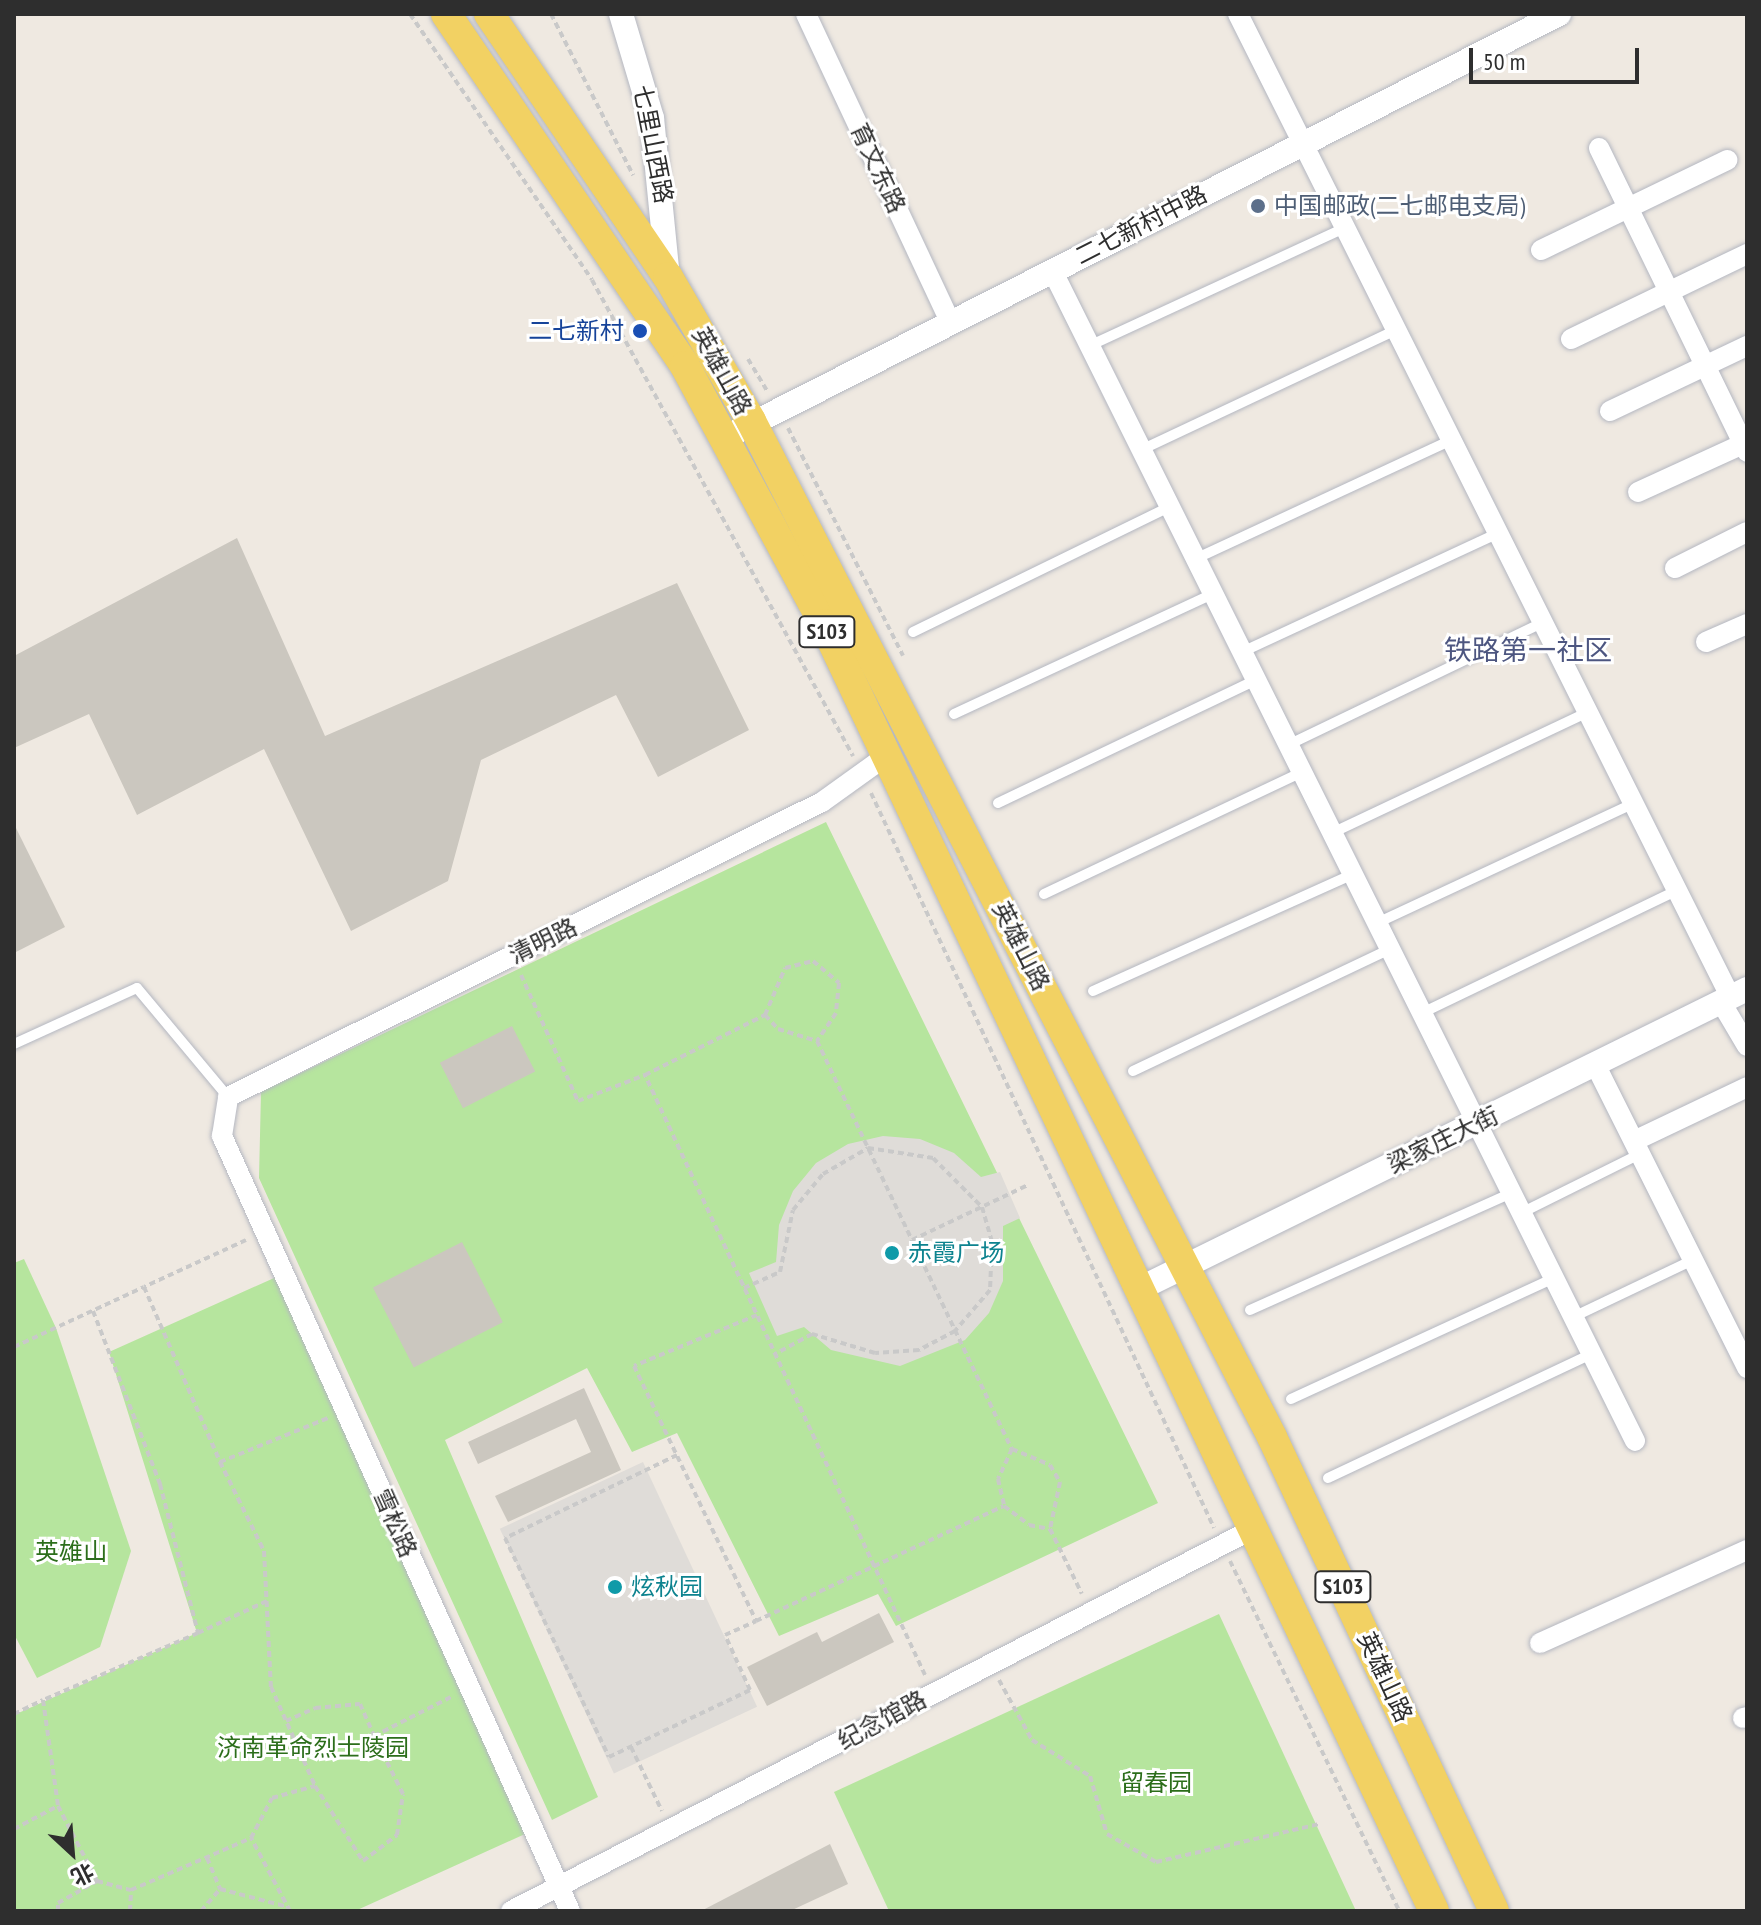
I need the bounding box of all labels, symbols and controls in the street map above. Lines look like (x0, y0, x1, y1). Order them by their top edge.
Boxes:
scale bar (1473, 32, 1643, 82)
text: 50 m (1483, 46, 1525, 77)
street label: 七里山西路 (627, 82, 679, 206)
street label: 育文东路 (845, 118, 911, 218)
street label: 二七新村中路 (1070, 179, 1212, 271)
place label: 中国邮政(二七邮电支局) (1274, 192, 1525, 220)
marker: 中国邮政(二七邮电支局) (1249, 197, 1267, 215)
place label: 二七新村 (528, 317, 624, 345)
marker: 二七新村 (631, 322, 649, 340)
street label: 英雄山路 (686, 322, 758, 420)
road number: S103 (797, 614, 857, 650)
district label: 铁路第一社区 (1444, 633, 1612, 667)
street label: 英雄山路 (986, 897, 1056, 995)
street label: 清明路 (504, 912, 582, 970)
street label: 梁家庄大街 (1383, 1101, 1503, 1179)
place label: 赤霞广场 (908, 1239, 1004, 1267)
marker: 赤霞广场 (883, 1244, 901, 1262)
street label: 雪松路 (367, 1484, 423, 1562)
park label: 英雄山 (35, 1538, 107, 1566)
road number: S103 (1313, 1569, 1373, 1605)
place label: 炫秋园 (631, 1573, 703, 1601)
marker: 炫秋园 (606, 1578, 624, 1596)
street label: 英雄山路 (1352, 1627, 1418, 1727)
street label: 纪念馆路 (833, 1685, 931, 1755)
park label: 济南革命烈士陵园 (217, 1734, 409, 1762)
park label: 留春园 (1120, 1769, 1192, 1797)
north arrow (32, 1813, 112, 1893)
text: 北 (66, 1857, 99, 1892)

